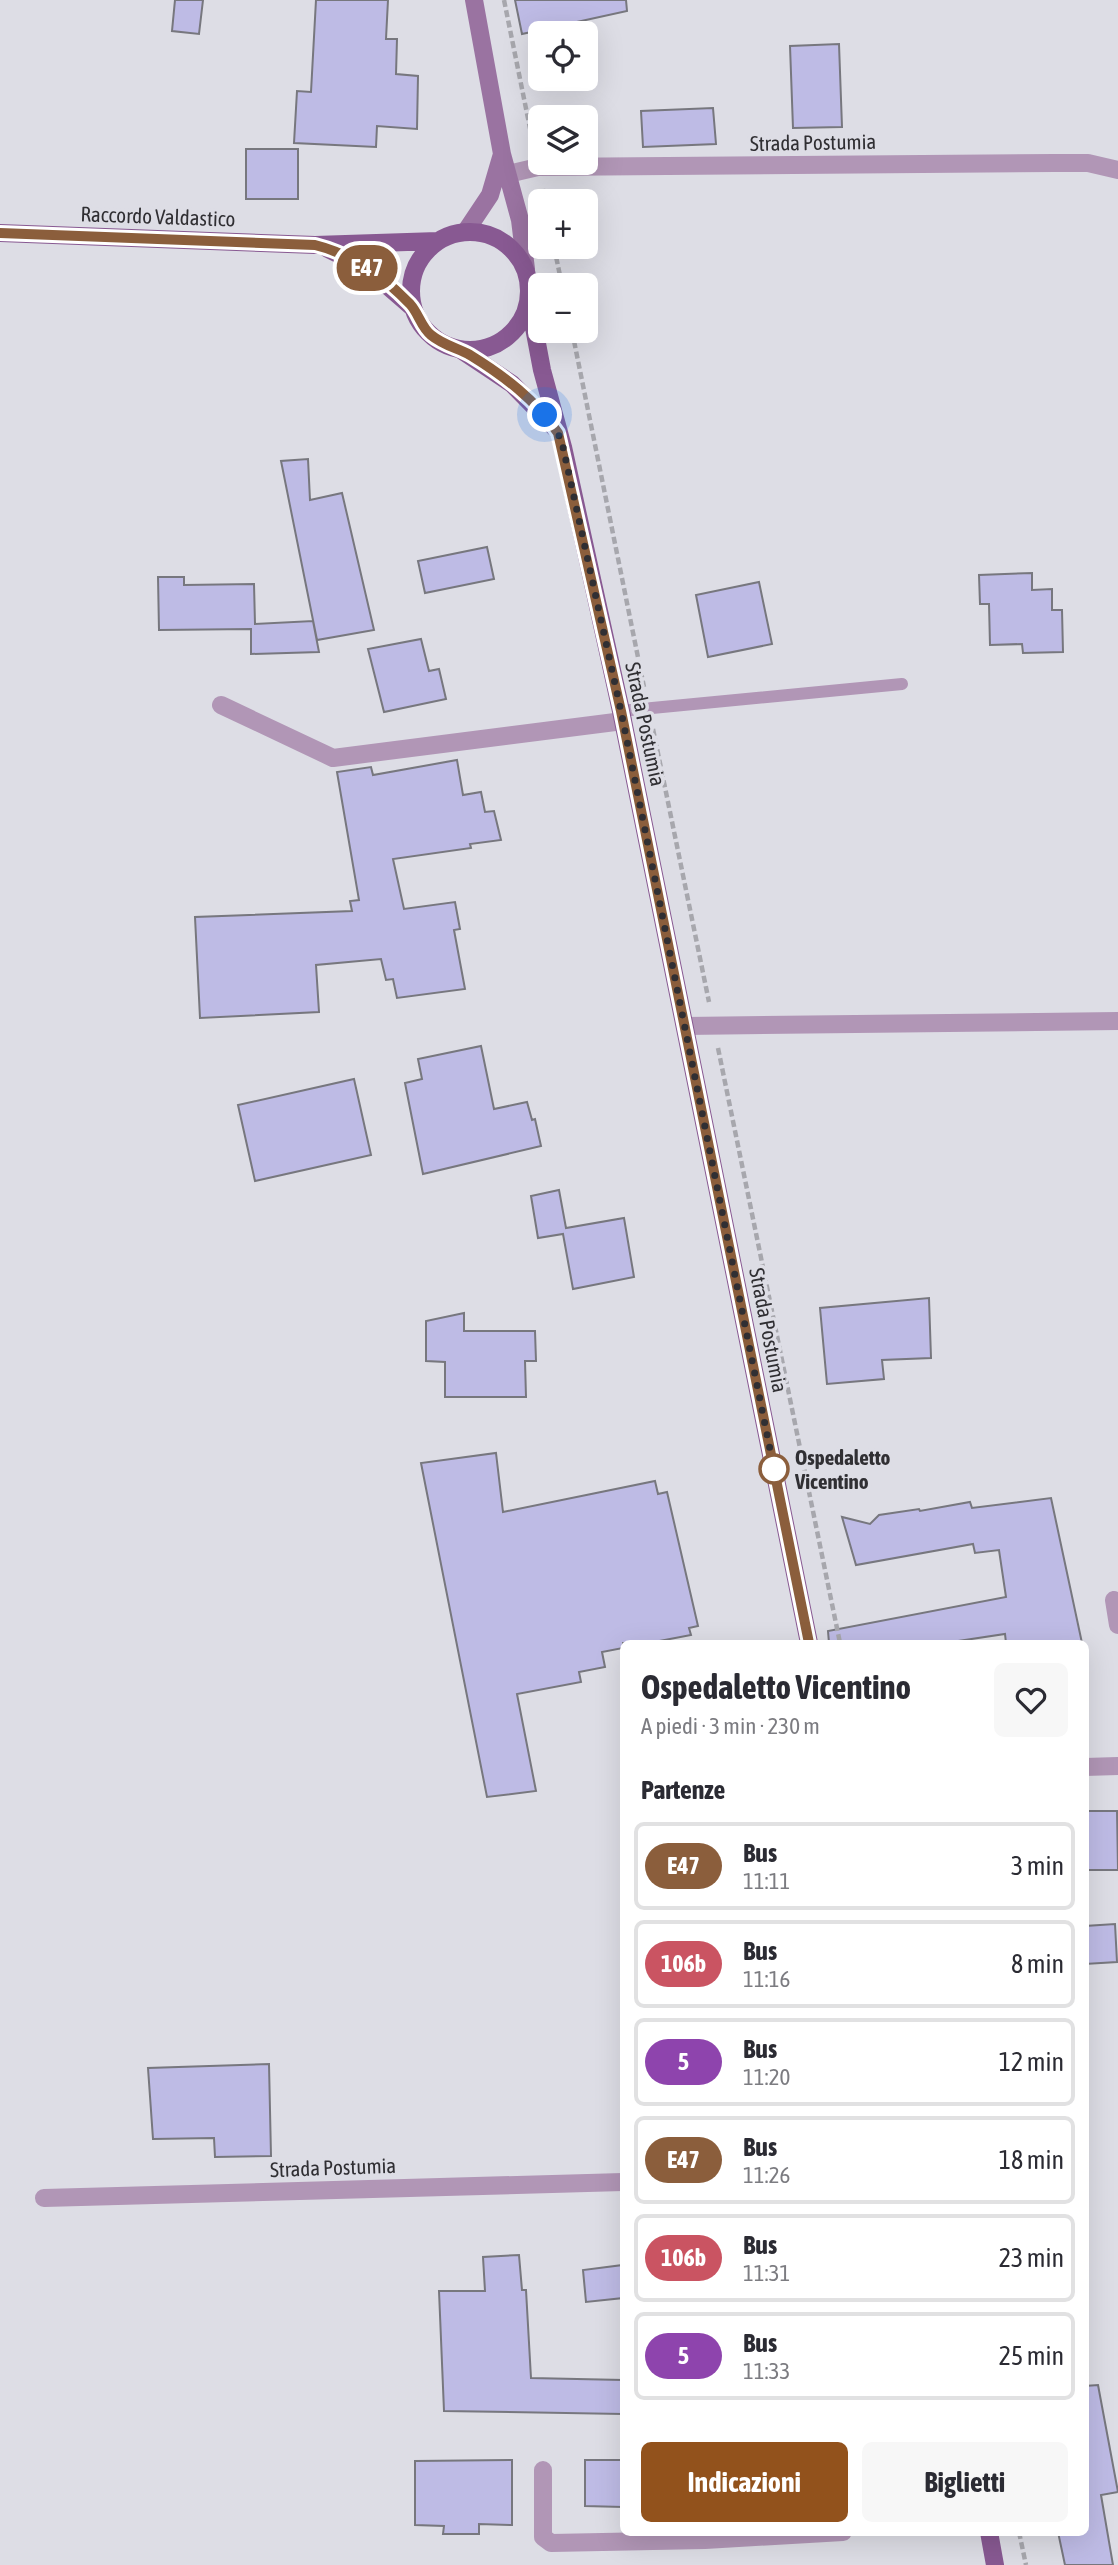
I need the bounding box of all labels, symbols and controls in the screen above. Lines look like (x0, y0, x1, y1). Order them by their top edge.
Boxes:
map controls (528, 21, 598, 343)
button: locate (528, 21, 598, 91)
button: layers (528, 105, 598, 175)
street label: Strada Postumia (750, 129, 876, 155)
button: + (528, 189, 598, 259)
street label: Raccordo Valdastico (80, 201, 236, 231)
line badge: E47 (327, 245, 407, 291)
text: E47 (351, 254, 383, 281)
button: − (528, 273, 598, 343)
your location (527, 397, 562, 432)
street label: Strada Postumia (621, 660, 671, 788)
street label: Strada Postumia (745, 1266, 793, 1394)
place label: Ospedaletto Vicentino (794, 1445, 891, 1493)
marker: Ospedaletto Vicentino (759, 1454, 789, 1484)
button: heart (994, 1663, 1068, 1737)
text: Ospedaletto Vicentino (641, 1668, 911, 1706)
text: A piedi · 3 min · 230 m (641, 1713, 820, 1739)
text: Partenze (641, 1775, 725, 1805)
text: Bus (743, 1838, 777, 1868)
text: 3 min (1011, 1851, 1064, 1881)
text: E47 (667, 1852, 700, 1879)
text: 11:11 (743, 1868, 790, 1894)
text: Bus (743, 1936, 777, 1966)
text: 8 min (1011, 1949, 1064, 1979)
text: 106b (661, 1950, 706, 1977)
text: 11:16 (743, 1966, 790, 1992)
text: Bus (743, 2034, 777, 2064)
text: 12 min (999, 2047, 1064, 2077)
text: 5 (678, 2048, 689, 2075)
text: 11:20 (743, 2064, 790, 2090)
text: Bus (743, 2132, 777, 2162)
text: 18 min (999, 2145, 1064, 2175)
text: E47 (667, 2146, 700, 2173)
street label: Strada Postumia (269, 2153, 397, 2181)
text: 11:26 (743, 2162, 790, 2188)
text: Bus (743, 2230, 777, 2260)
text: 23 min (999, 2243, 1064, 2273)
text: 106b (661, 2244, 706, 2271)
text: 11:31 (743, 2260, 790, 2286)
text: Bus (743, 2328, 777, 2358)
text: 25 min (999, 2341, 1064, 2371)
text: 5 (678, 2342, 689, 2369)
text: 11:33 (743, 2358, 790, 2384)
button: Indicazioni (641, 2442, 848, 2522)
button: Biglietti (862, 2442, 1068, 2522)

